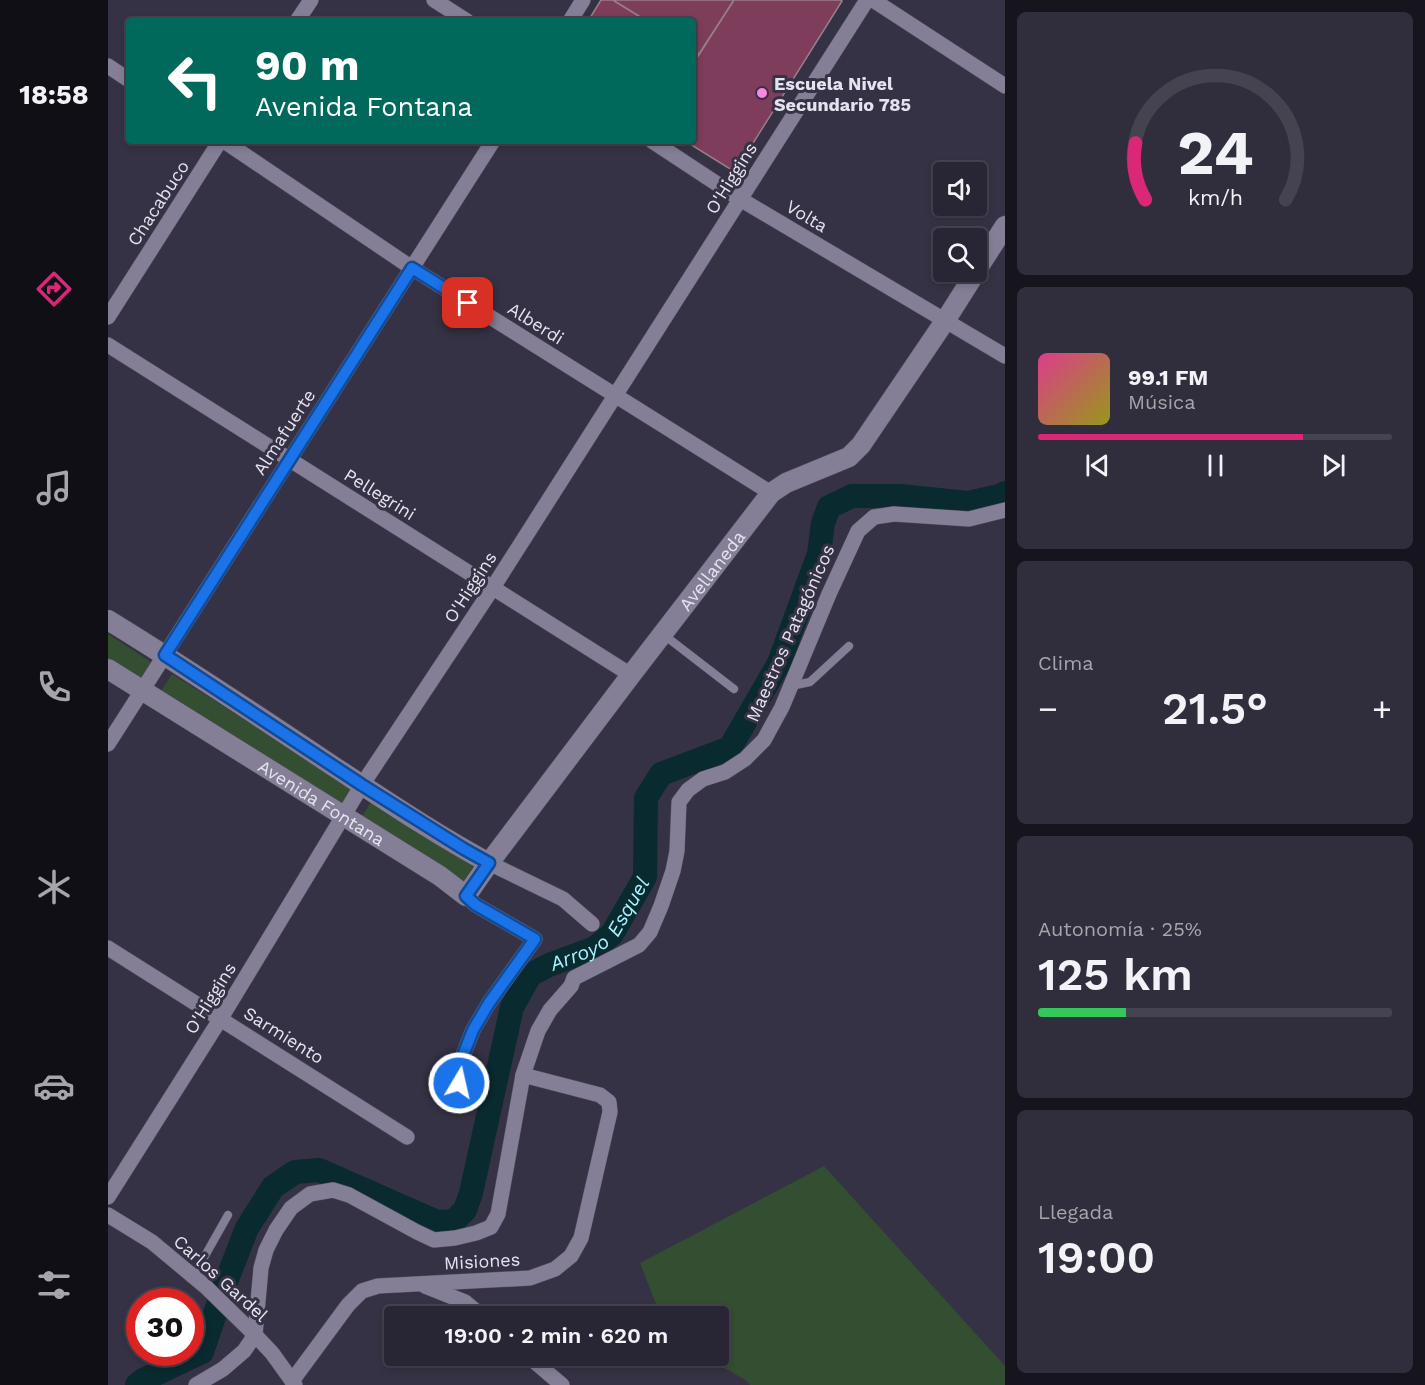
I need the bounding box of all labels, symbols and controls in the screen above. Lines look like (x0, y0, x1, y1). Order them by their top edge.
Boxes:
text: 90 m (255, 41, 359, 90)
icon: left (156, 42, 234, 120)
place label: Escuela Nivel Secundario 785 (774, 73, 911, 115)
text: 18:58 (19, 79, 89, 111)
marker: Escuela Nivel Secundario 785 (755, 86, 769, 100)
text: Avenida Fontana (255, 91, 473, 123)
text: 24 (1177, 116, 1253, 189)
street label: O'Higgins (701, 138, 761, 218)
street label: Chacabuco (123, 157, 193, 249)
map controls (933, 162, 987, 282)
button: sound (933, 162, 987, 216)
text: km/h (1187, 186, 1243, 211)
street label: Volta (783, 196, 831, 236)
button: search (933, 228, 987, 282)
icon: directions (33, 268, 75, 310)
pin (442, 277, 493, 328)
icon: arrive (451, 286, 484, 319)
street label: Alberdi (504, 298, 568, 348)
text: 99.1 FM (1128, 365, 1208, 390)
street label: Almafuerte (249, 385, 319, 479)
text: Música (1128, 390, 1196, 414)
icon: previous (1081, 449, 1114, 482)
icon: pause (1199, 449, 1232, 482)
icon: next (1317, 449, 1350, 482)
street label: Pellegrini (340, 464, 420, 524)
icon: music (33, 467, 75, 509)
street label: Avellaneda (674, 526, 749, 614)
street label: Maestros Patagónicos (741, 541, 839, 725)
street label: O'Higgins (439, 548, 501, 626)
text: Clima (1038, 651, 1094, 675)
icon: phone (33, 666, 75, 708)
text: 21.5° (1162, 682, 1268, 735)
text: − (1038, 689, 1058, 728)
text: + (1372, 689, 1392, 728)
street label: Avenida Fontana (255, 755, 389, 850)
icon: climate (33, 866, 75, 908)
water label: Arroyo Esquel (546, 873, 654, 976)
text: Autonomía · 25% (1038, 917, 1202, 941)
text: 125 km (1038, 948, 1193, 1001)
street label: O'Higgins (180, 958, 240, 1038)
street label: Sarmiento (240, 1002, 328, 1068)
position arrow (427, 1051, 491, 1115)
icon: car (33, 1065, 75, 1107)
text: Llegada (1038, 1200, 1113, 1224)
street label: Carlos Gardel (170, 1230, 273, 1326)
text: 19:00 (1038, 1231, 1155, 1284)
street label: Misiones (443, 1249, 521, 1273)
icon: filters (33, 1264, 75, 1306)
speed limit sign: 30 (126, 1288, 204, 1366)
text: 19:00 · 2 min · 620 m (445, 1323, 668, 1348)

